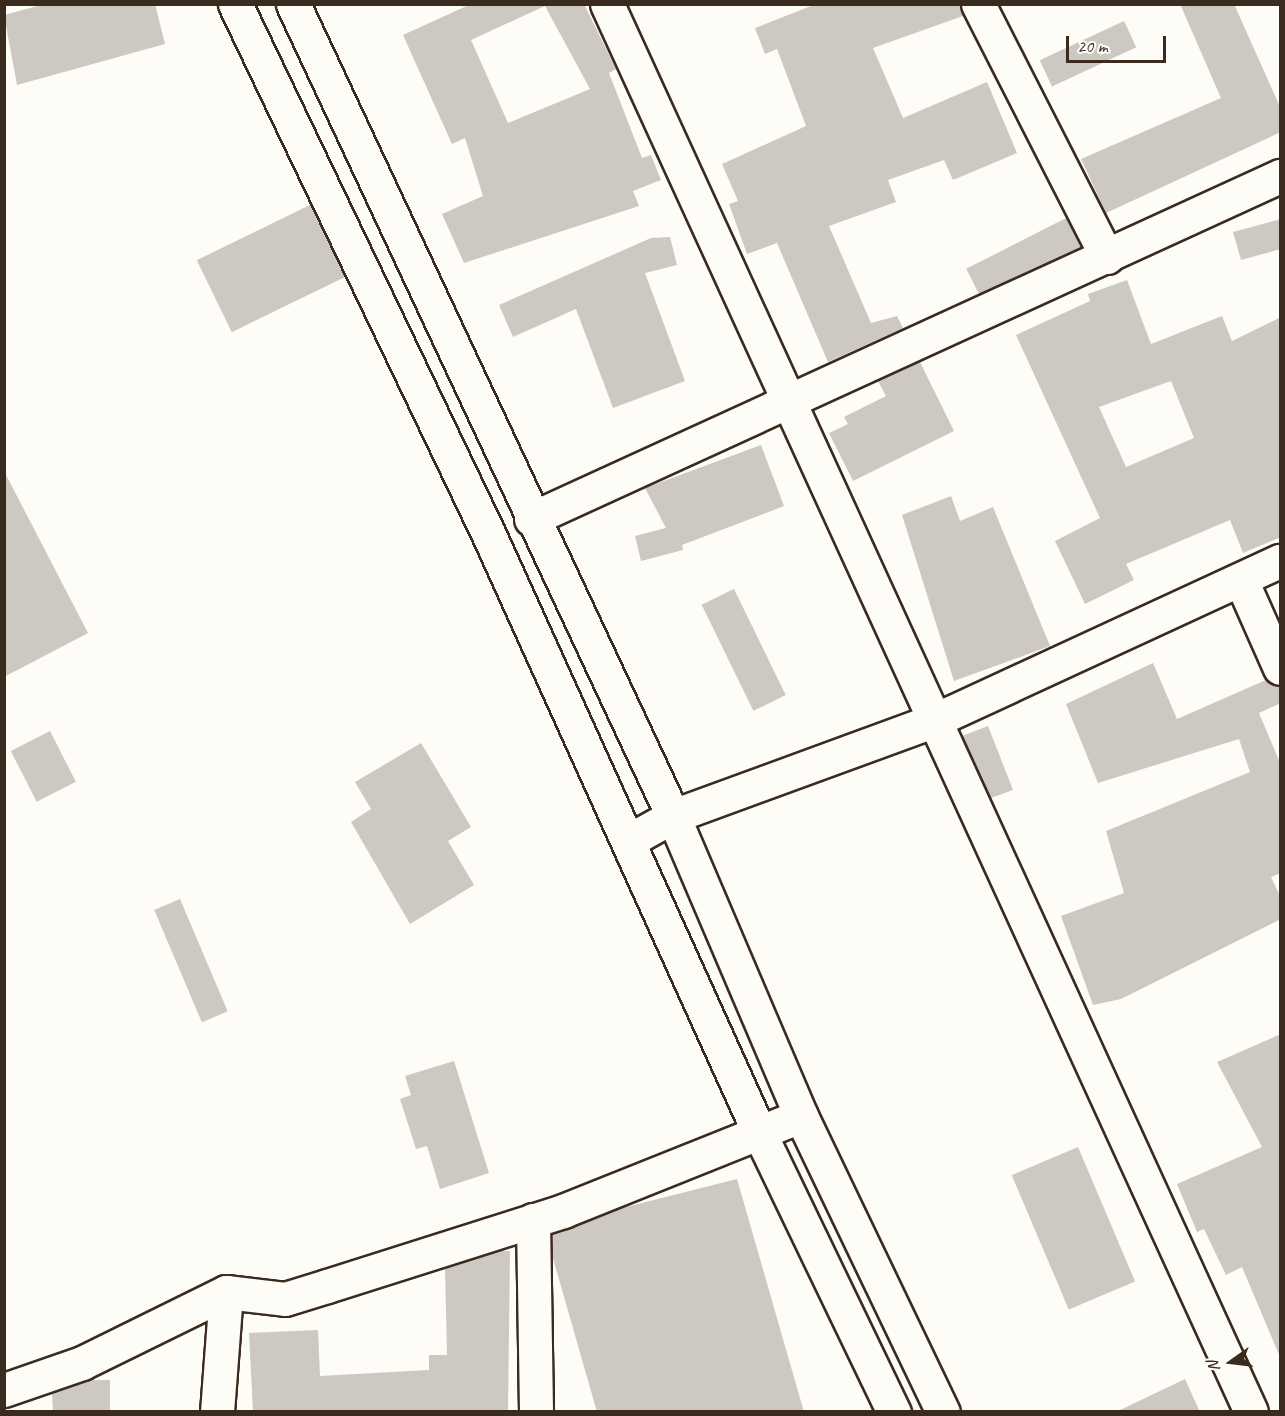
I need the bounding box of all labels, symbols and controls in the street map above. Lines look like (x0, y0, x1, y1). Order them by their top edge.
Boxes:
scale bar (1069, 24, 1170, 62)
text: 20 m (1077, 35, 1108, 57)
north arrow (1201, 1332, 1261, 1392)
text: N (1203, 1359, 1224, 1374)

